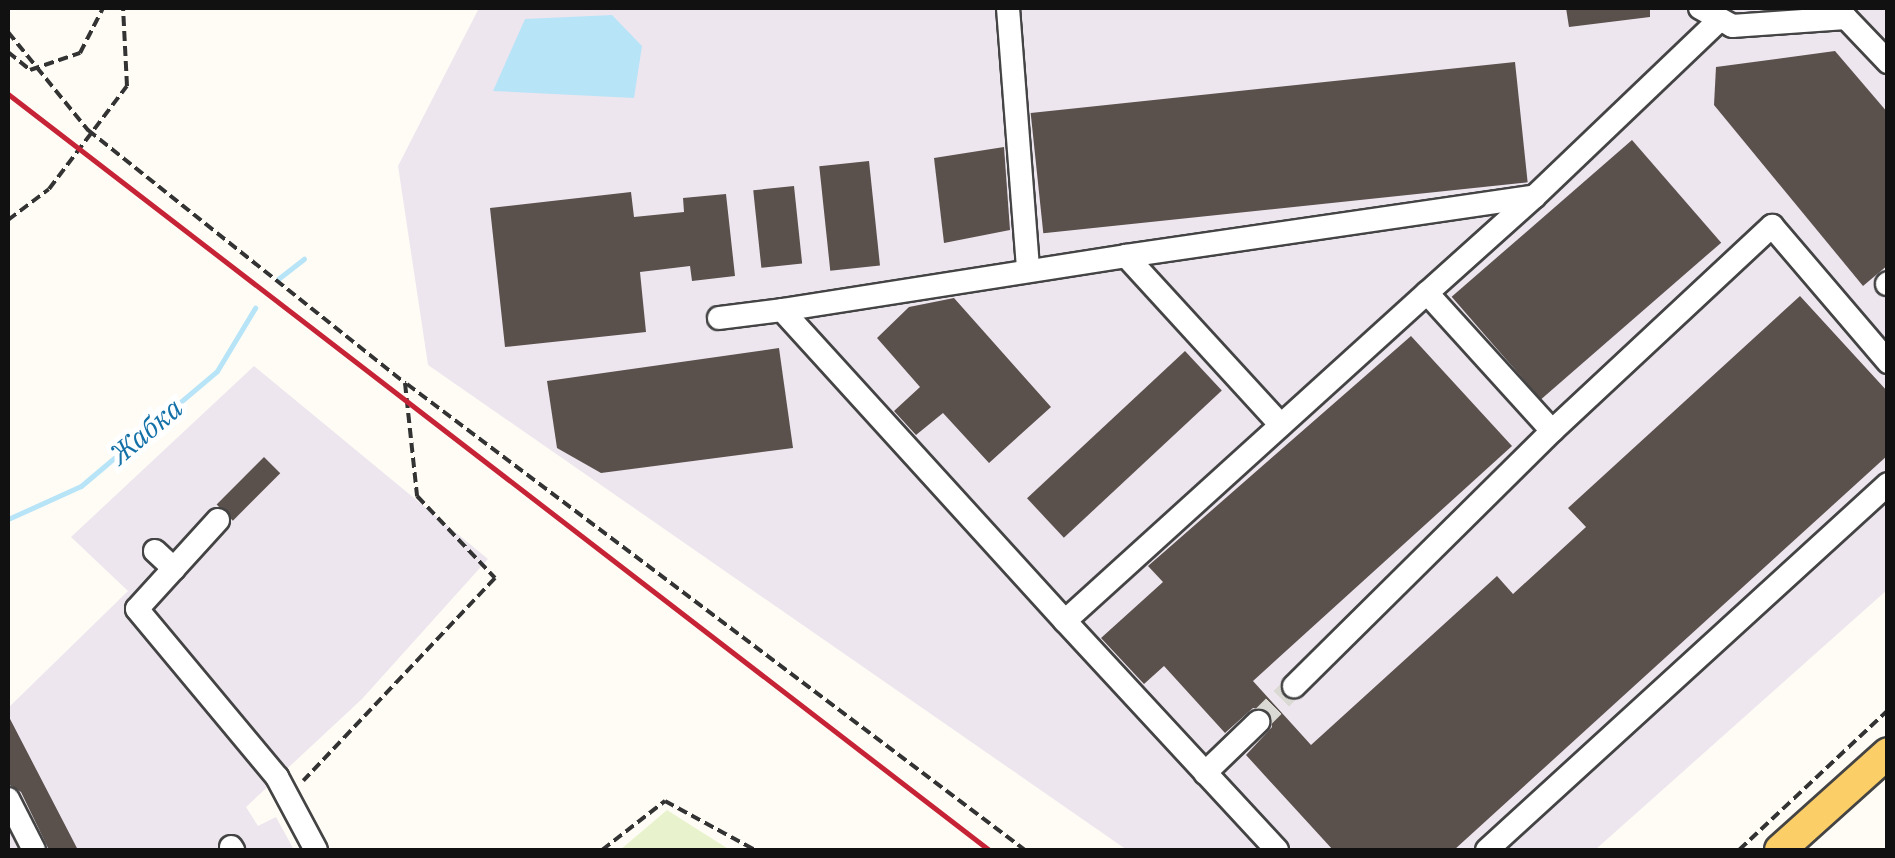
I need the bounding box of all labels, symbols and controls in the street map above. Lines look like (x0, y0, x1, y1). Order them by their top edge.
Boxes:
water label: Жабка (103, 391, 189, 471)

